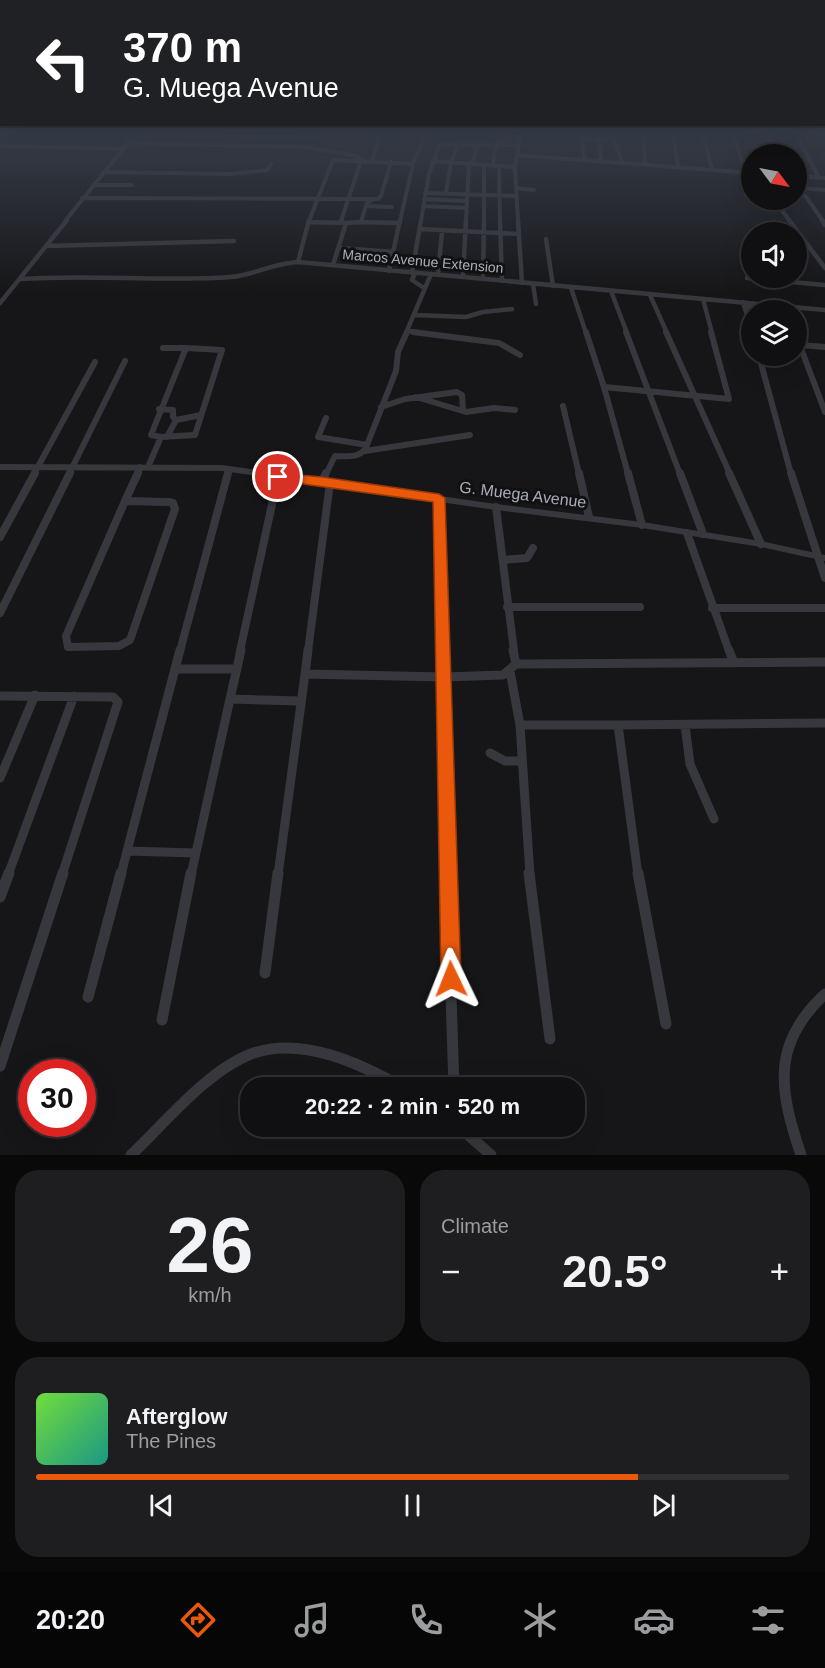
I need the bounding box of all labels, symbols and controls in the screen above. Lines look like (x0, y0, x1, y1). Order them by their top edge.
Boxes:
icon: left (24, 24, 102, 102)
text: 370 m (123, 24, 242, 71)
text: G. Muega Avenue (123, 73, 339, 103)
north arrow (741, 144, 807, 210)
map controls (741, 144, 807, 366)
button: sound (741, 222, 807, 288)
street label: Marcos Avenue Extension (342, 246, 504, 276)
button: layers (741, 300, 807, 366)
pin (252, 451, 303, 502)
icon: arrive (261, 460, 294, 493)
street label: G. Muega Avenue (458, 478, 587, 511)
position arrow (419, 947, 483, 1011)
speed limit sign: 30 (18, 1059, 96, 1137)
text: 20:22 · 2 min · 520 m (305, 1094, 520, 1119)
text: 26 (167, 1201, 253, 1289)
text: Climate (441, 1215, 509, 1237)
text: 20.5° (562, 1246, 668, 1297)
text: − (441, 1253, 460, 1290)
text: + (770, 1253, 789, 1290)
text: km/h (188, 1284, 232, 1306)
text: Afterglow (126, 1404, 227, 1429)
text: The Pines (126, 1430, 216, 1452)
icon: previous (145, 1489, 178, 1522)
icon: pause (396, 1489, 429, 1522)
icon: next (647, 1489, 680, 1522)
icon: directions (177, 1599, 219, 1641)
icon: music (291, 1599, 333, 1641)
icon: phone (405, 1599, 447, 1641)
icon: climate (519, 1599, 561, 1641)
icon: car (633, 1599, 675, 1641)
icon: filters (747, 1599, 789, 1641)
text: 20:20 (36, 1605, 105, 1635)

